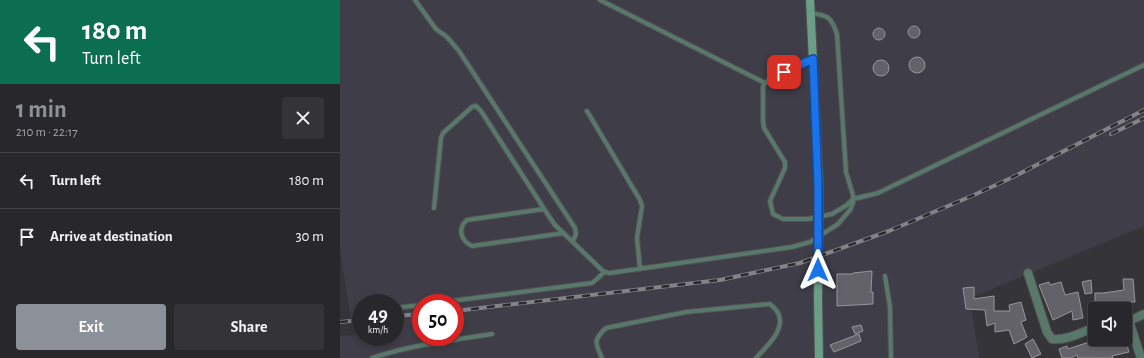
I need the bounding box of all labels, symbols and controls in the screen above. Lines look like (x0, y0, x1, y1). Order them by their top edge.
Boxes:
icon: left (16, 16, 68, 68)
text: 180 m (82, 17, 147, 45)
text: Turn left (82, 50, 141, 68)
pin (767, 55, 801, 89)
icon: arrive (773, 61, 795, 83)
button: close (282, 97, 324, 139)
text: 1 min (16, 98, 67, 122)
text: 210 m · 22:17 (16, 126, 78, 139)
icon: left (16, 170, 38, 192)
text: Turn left (50, 173, 101, 188)
text: 180 m (289, 173, 324, 188)
icon: arrive (16, 226, 38, 248)
text: Arrive at destination (50, 229, 173, 244)
text: 30 m (295, 229, 324, 244)
position arrow (797, 249, 839, 291)
speed limit sign: 50 (412, 294, 464, 346)
map controls (1088, 302, 1132, 346)
button: sound (1088, 302, 1132, 346)
button: Exit (16, 304, 166, 350)
button: Share (174, 304, 324, 350)
text: 49 (368, 305, 388, 325)
text: km/h (368, 325, 388, 335)

